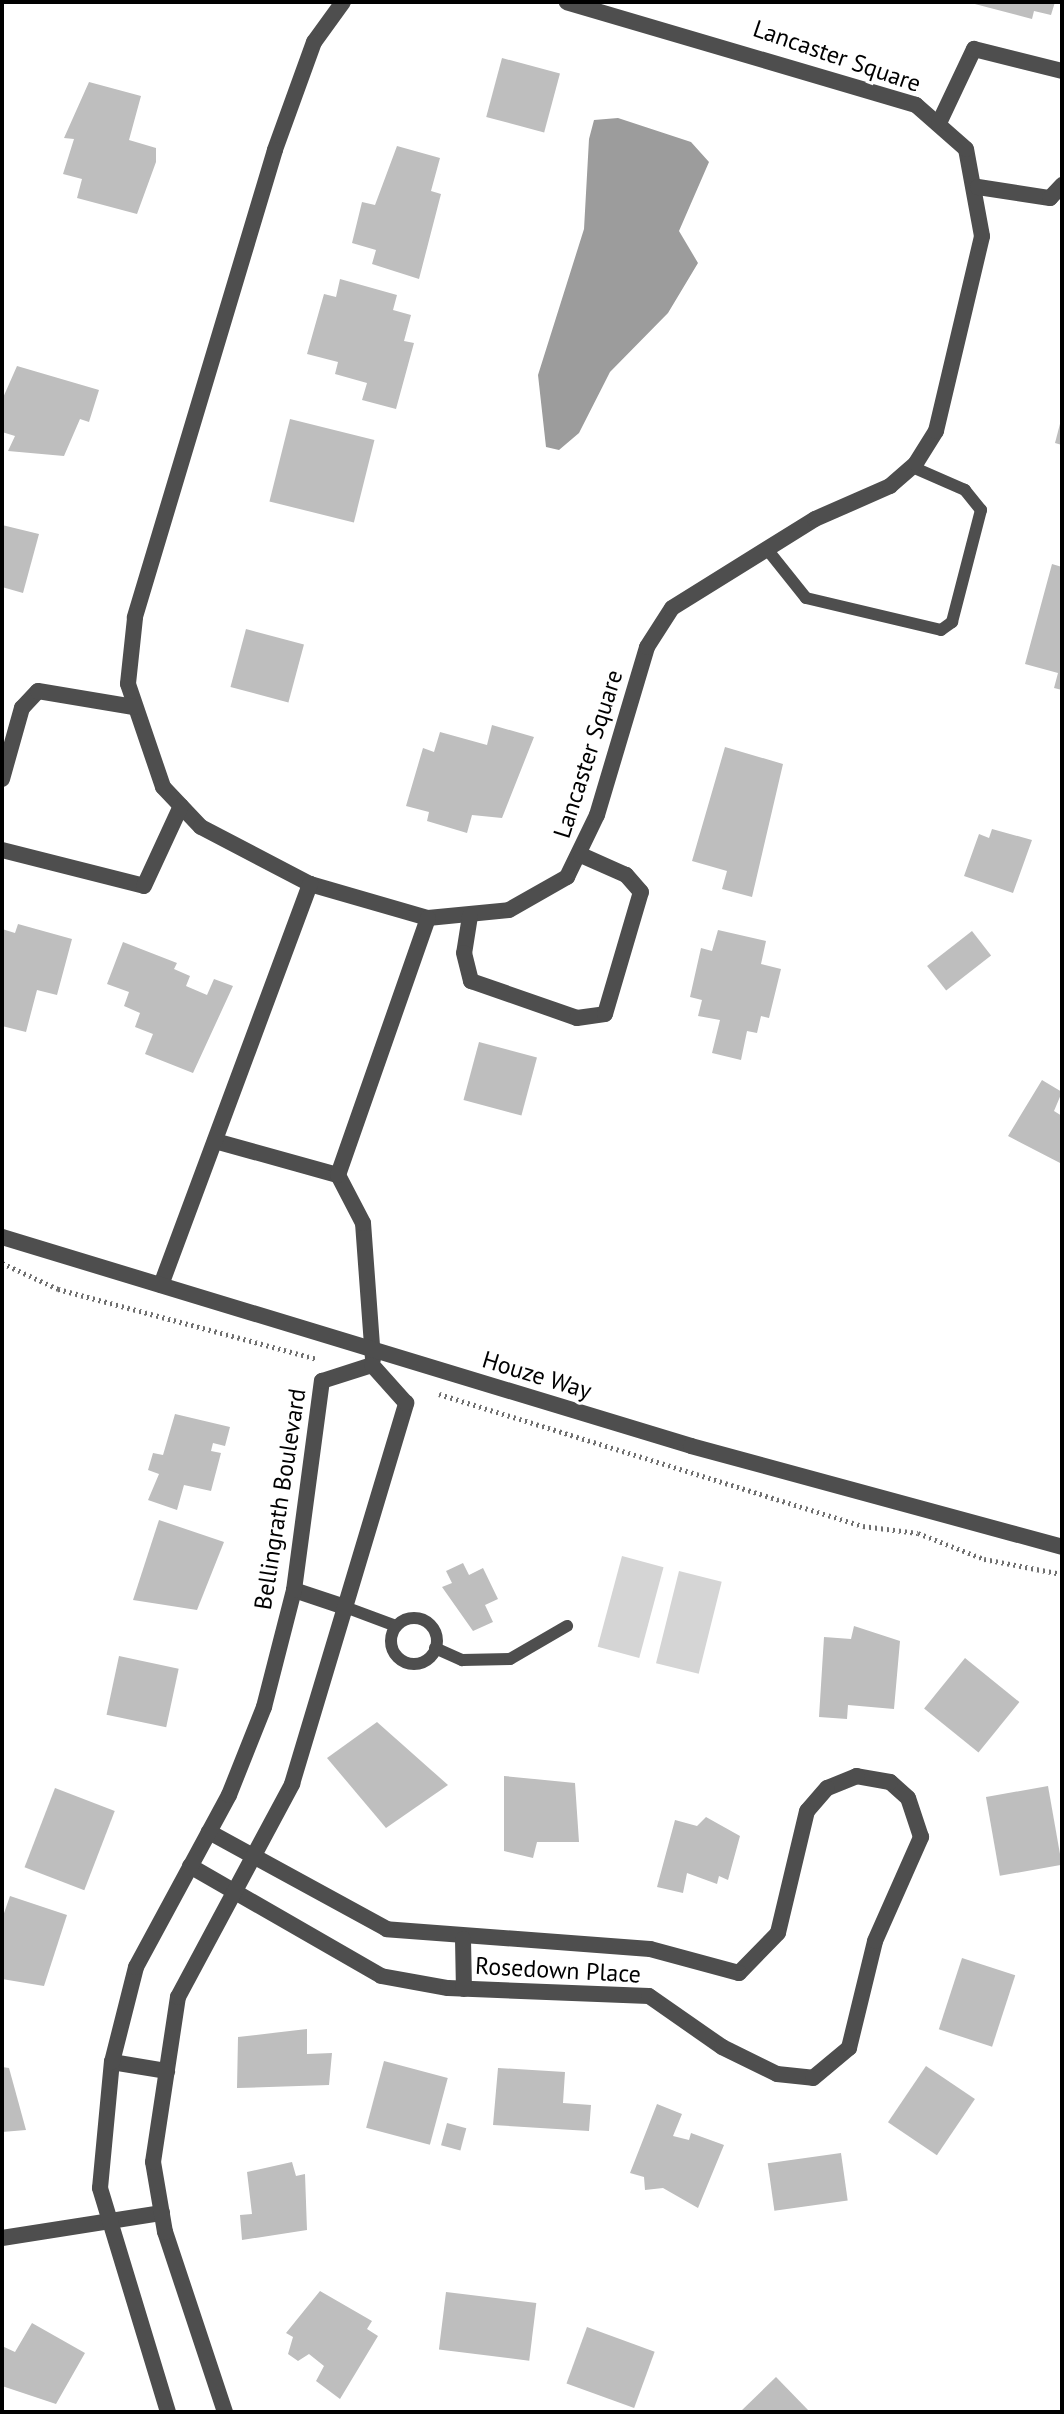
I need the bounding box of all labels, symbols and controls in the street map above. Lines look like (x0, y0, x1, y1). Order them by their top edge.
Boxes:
street label: Lancaster Square (749, 14, 925, 98)
street label: Lancaster Square (547, 666, 629, 842)
street label: Houze Way (479, 1345, 595, 1405)
street label: Bellingrath Boulevard (248, 1386, 312, 1612)
street label: Rosedown Place (474, 1951, 642, 1989)

